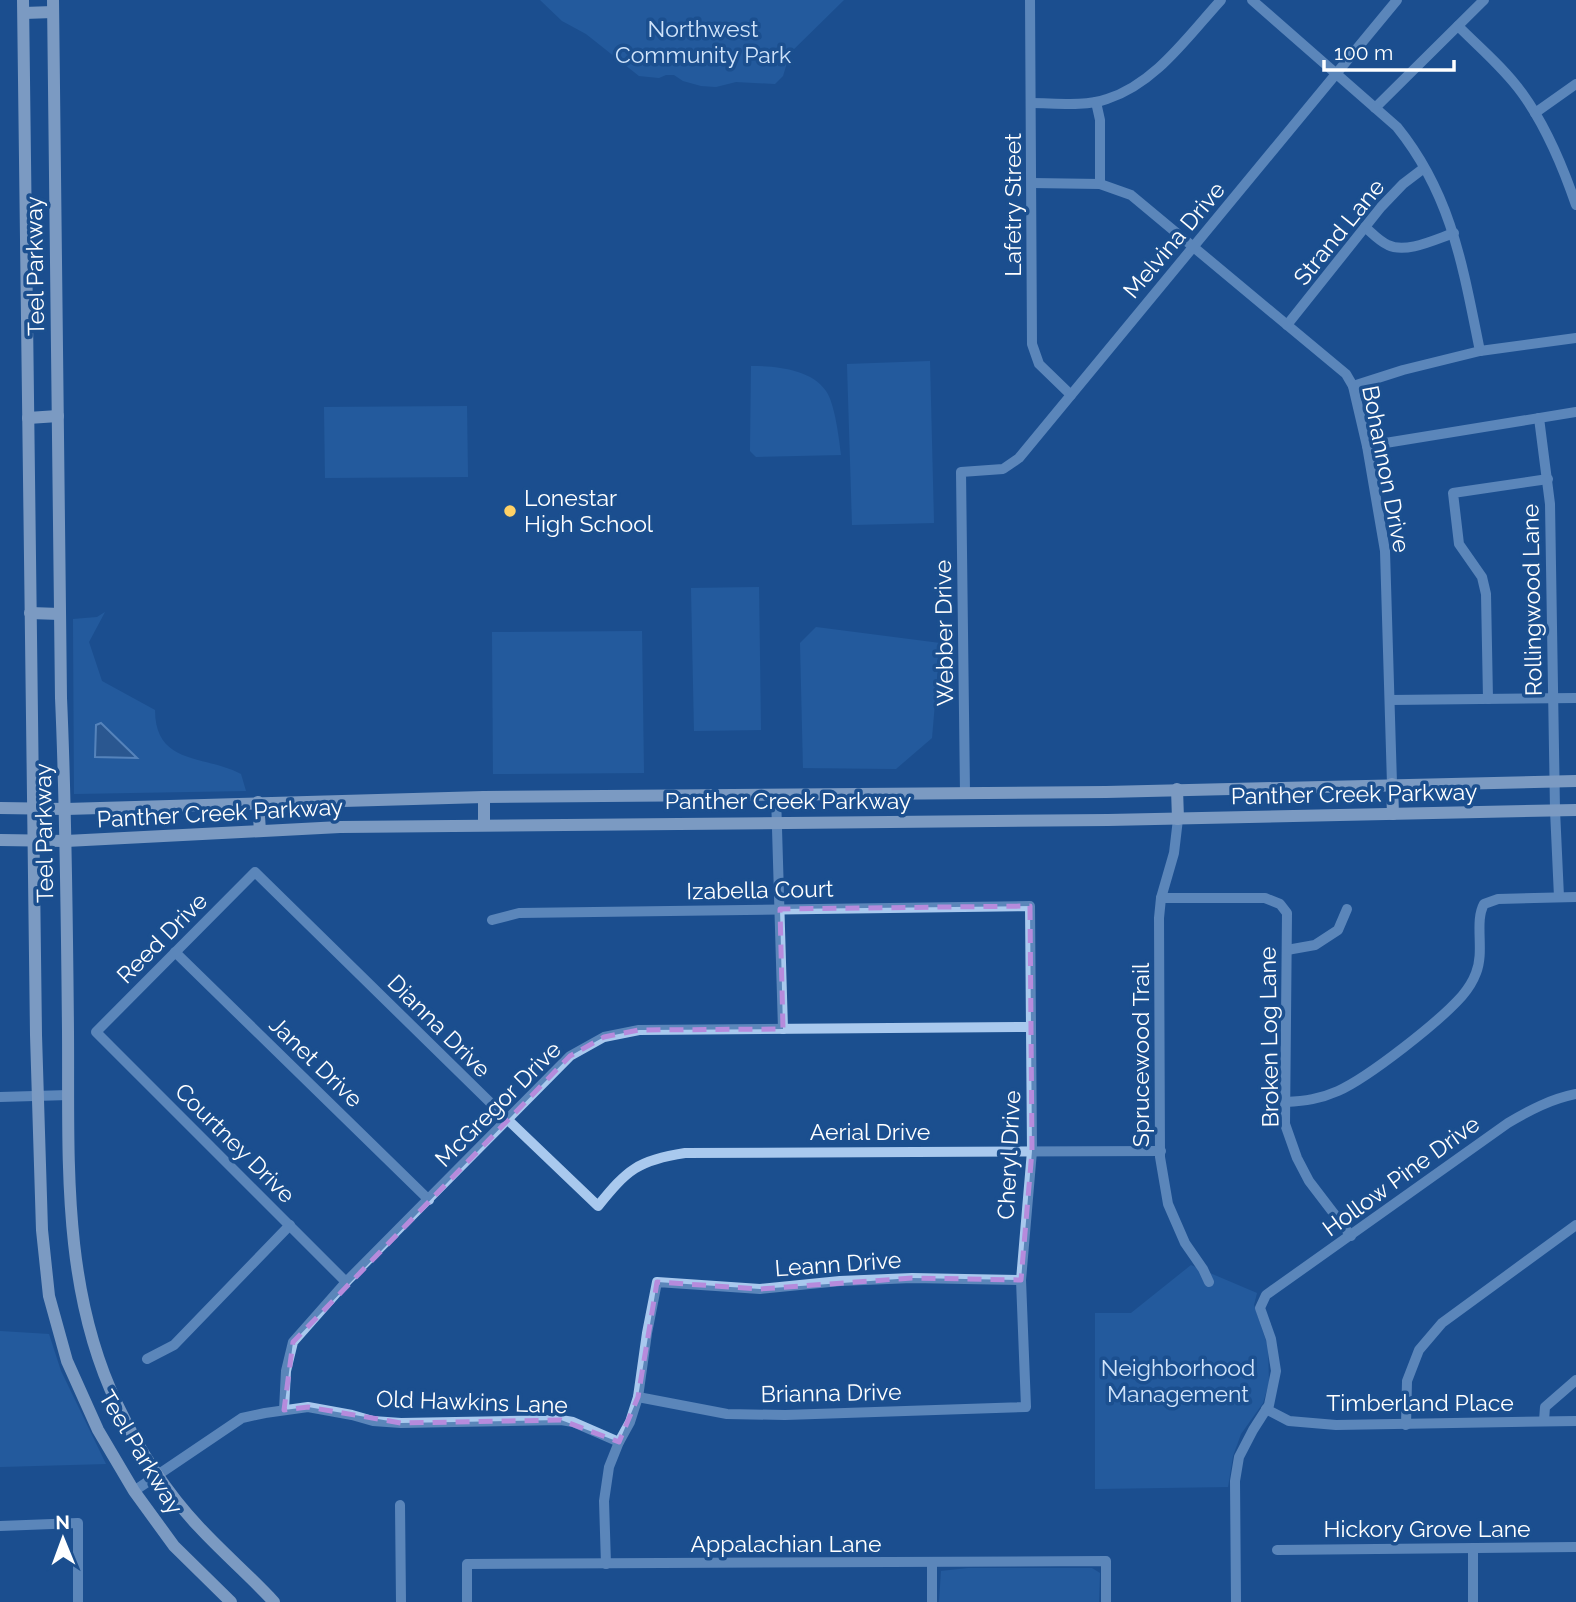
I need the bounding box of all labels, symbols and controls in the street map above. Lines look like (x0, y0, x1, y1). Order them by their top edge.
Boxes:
park label: Northwest Community Park (615, 15, 791, 68)
scale bar (1324, 28, 1454, 72)
text: 100 m (1334, 40, 1393, 65)
street label: Lafetry Street (999, 133, 1026, 277)
street label: Strand Lane (1288, 173, 1390, 290)
street label: Melvina Drive (1117, 176, 1230, 303)
street label: Teel Parkway (20, 196, 49, 336)
street label: Bohannon Drive (1357, 383, 1416, 555)
place label: Lonestar High School (524, 484, 654, 537)
marker: Lonestar High School (502, 503, 518, 519)
street label: Rollingwood Lane (1516, 504, 1547, 696)
street label: Webber Drive (929, 560, 958, 706)
street label: Teel Parkway (29, 763, 58, 903)
street label: Panther Creek Parkway (1230, 778, 1477, 809)
street label: Panther Creek Parkway (665, 787, 911, 814)
street label: Panther Creek Parkway (96, 793, 344, 832)
street label: Izabella Court (686, 875, 834, 904)
street label: Reed Drive (111, 887, 212, 988)
street label: Broken Log Lane (1253, 946, 1284, 1128)
street label: Sprucewood Trail (1127, 962, 1154, 1147)
street label: Dianna Drive (382, 969, 496, 1083)
street label: Janet Drive (264, 1011, 368, 1113)
street label: McGregor Drive (429, 1035, 566, 1172)
street label: Courtney Drive (170, 1077, 301, 1208)
street label: Cheryl Drive (992, 1090, 1025, 1220)
street label: Hollow Pine Drive (1317, 1110, 1484, 1242)
street label: Aerial Drive (810, 1118, 930, 1145)
street label: Leann Drive (774, 1246, 902, 1281)
park label: Neighborhood Management (1101, 1354, 1255, 1407)
street label: Brianna Drive (760, 1378, 902, 1407)
street label: Teel Parkway (94, 1385, 189, 1519)
street label: Old Hawkins Lane (376, 1385, 568, 1418)
street label: Timberland Place (1326, 1389, 1514, 1416)
north arrow (28, 1504, 98, 1574)
text: N (55, 1511, 70, 1533)
street label: Hickory Grove Lane (1323, 1515, 1531, 1542)
street label: Appalachian Lane (691, 1530, 881, 1557)

